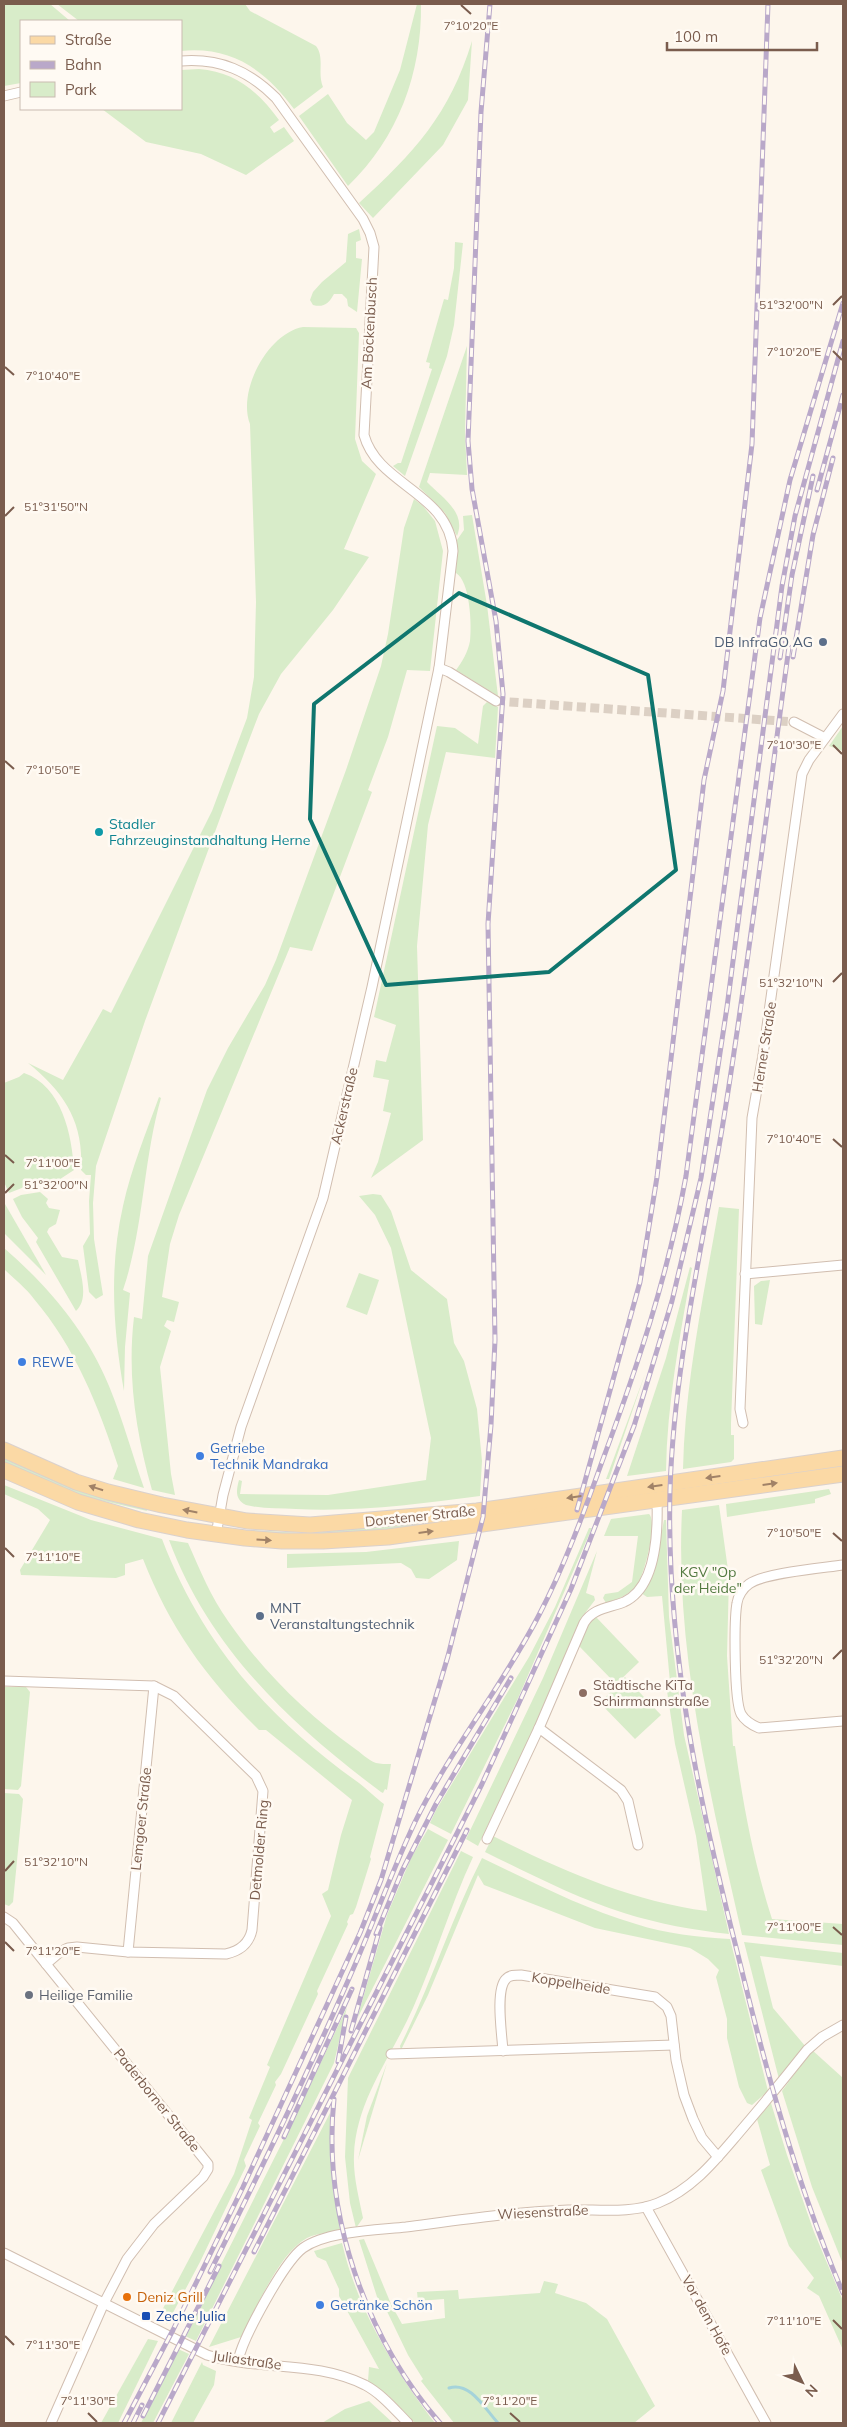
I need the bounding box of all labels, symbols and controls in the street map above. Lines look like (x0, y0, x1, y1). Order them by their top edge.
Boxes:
text: 7°10'20"E (444, 18, 498, 33)
legend (20, 20, 182, 110)
scale bar (667, 20, 817, 52)
text: 100 m (674, 27, 718, 46)
text: Straße (65, 30, 112, 49)
text: Bahn (65, 55, 102, 74)
text: Park (65, 80, 97, 99)
street label: Am Böckenbusch (357, 277, 381, 389)
text: 51°32'00"N (759, 297, 823, 312)
text: 7°10'20"E (767, 344, 821, 359)
text: 7°10'40"E (26, 368, 80, 383)
text: 51°31'50"N (24, 499, 88, 514)
place label: DB InfraGO AG (714, 633, 813, 651)
marker: DB InfraGO AG (817, 636, 829, 648)
text: 7°10'30"E (767, 737, 821, 752)
text: 7°10'50"E (26, 762, 80, 777)
place label: Stadler Fahrzeuginstandhaltung Herne (109, 815, 310, 849)
marker: Stadler Fahrzeuginstandhaltung Herne (93, 826, 105, 838)
text: 51°32'10"N (759, 975, 823, 990)
street label: Herner Straße (748, 1000, 780, 1094)
street label: Ackerstraße (326, 1066, 362, 1146)
text: 7°10'40"E (767, 1131, 821, 1146)
text: 7°11'00"E (26, 1155, 80, 1170)
text: 51°32'00"N (24, 1177, 88, 1192)
place label: REWE (32, 1353, 74, 1371)
marker: REWE (16, 1356, 28, 1368)
place label: Getriebe Technik Mandraka (210, 1439, 329, 1473)
marker: Getriebe Technik Mandraka (194, 1450, 206, 1462)
one-way arrow (705, 1474, 721, 1482)
one-way arrow (762, 1480, 778, 1488)
one-way arrow (647, 1482, 663, 1490)
one-way arrow (89, 1484, 104, 1492)
one-way arrow (566, 1493, 582, 1501)
street label: Dorstener Straße (364, 1501, 476, 1531)
one-way arrow (181, 1506, 197, 1514)
text: 7°10'50"E (767, 1525, 821, 1540)
one-way arrow (419, 1527, 435, 1535)
one-way arrow (257, 1536, 273, 1544)
text: 7°11'10"E (26, 1549, 80, 1564)
park label: KGV "Op der Heide" (674, 1563, 742, 1597)
place label: MNT Veranstaltungstechnik (270, 1599, 415, 1633)
marker: MNT Veranstaltungstechnik (254, 1610, 266, 1622)
text: 51°32'20"N (759, 1652, 823, 1667)
place label: Städtische KiTa Schirrmannstraße (593, 1676, 709, 1710)
marker: Städtische KiTa Schirrmannstraße (577, 1687, 589, 1699)
street label: Lemgoer Straße (127, 1766, 155, 1872)
street label: Detmolder Ring (246, 1799, 272, 1901)
text: 51°32'10"N (24, 1854, 88, 1869)
text: 7°11'00"E (767, 1919, 821, 1934)
text: 7°11'20"E (26, 1943, 80, 1958)
street label: Koppelheide (530, 1968, 612, 1998)
place label: Heilige Familie (39, 1986, 133, 2004)
marker: Heilige Familie (23, 1989, 35, 2001)
street label: Paderborner Straße (110, 2045, 204, 2155)
street label: Wiesenstraße (497, 2201, 589, 2223)
street label: Vor dem Hofe (678, 2272, 736, 2358)
place label: Deniz Grill (137, 2288, 203, 2306)
marker: Deniz Grill (121, 2291, 133, 2303)
place label: Getränke Schön (330, 2296, 433, 2314)
marker: Getränke Schön (314, 2299, 326, 2311)
place label: Zeche Julia (156, 2307, 226, 2325)
marker: Zeche Julia (140, 2310, 152, 2322)
text: 7°11'10"E (767, 2313, 821, 2328)
text: 7°11'30"E (26, 2337, 80, 2352)
street label: Juliastraße (211, 2346, 283, 2374)
north arrow (777, 2357, 827, 2407)
text: N (801, 2381, 822, 2401)
text: 7°11'30"E (61, 2393, 115, 2408)
text: 7°11'20"E (483, 2393, 537, 2408)

